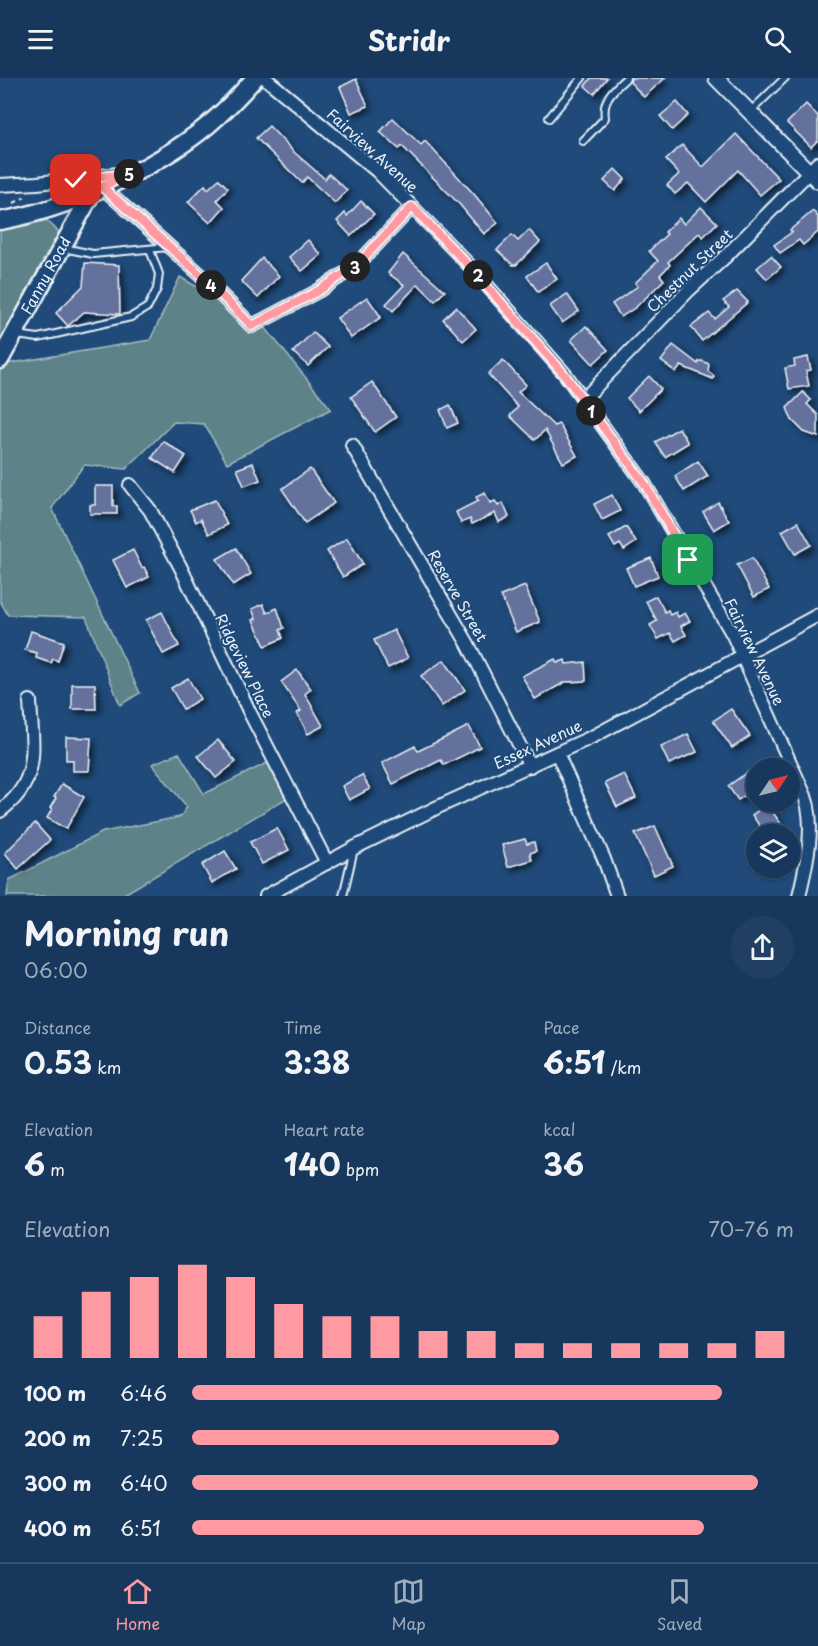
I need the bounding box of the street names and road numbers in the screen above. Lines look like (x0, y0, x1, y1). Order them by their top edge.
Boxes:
street label: Fairview Avenue (322, 102, 424, 197)
street label: Chestnut Street (641, 223, 737, 317)
street label: Fanny Road (14, 232, 76, 318)
street label: Reserve Street (423, 545, 494, 646)
street label: Fairview Avenue (719, 594, 791, 709)
street label: Ridgeview Place (210, 609, 281, 721)
street label: Essex Avenue (490, 713, 585, 774)

